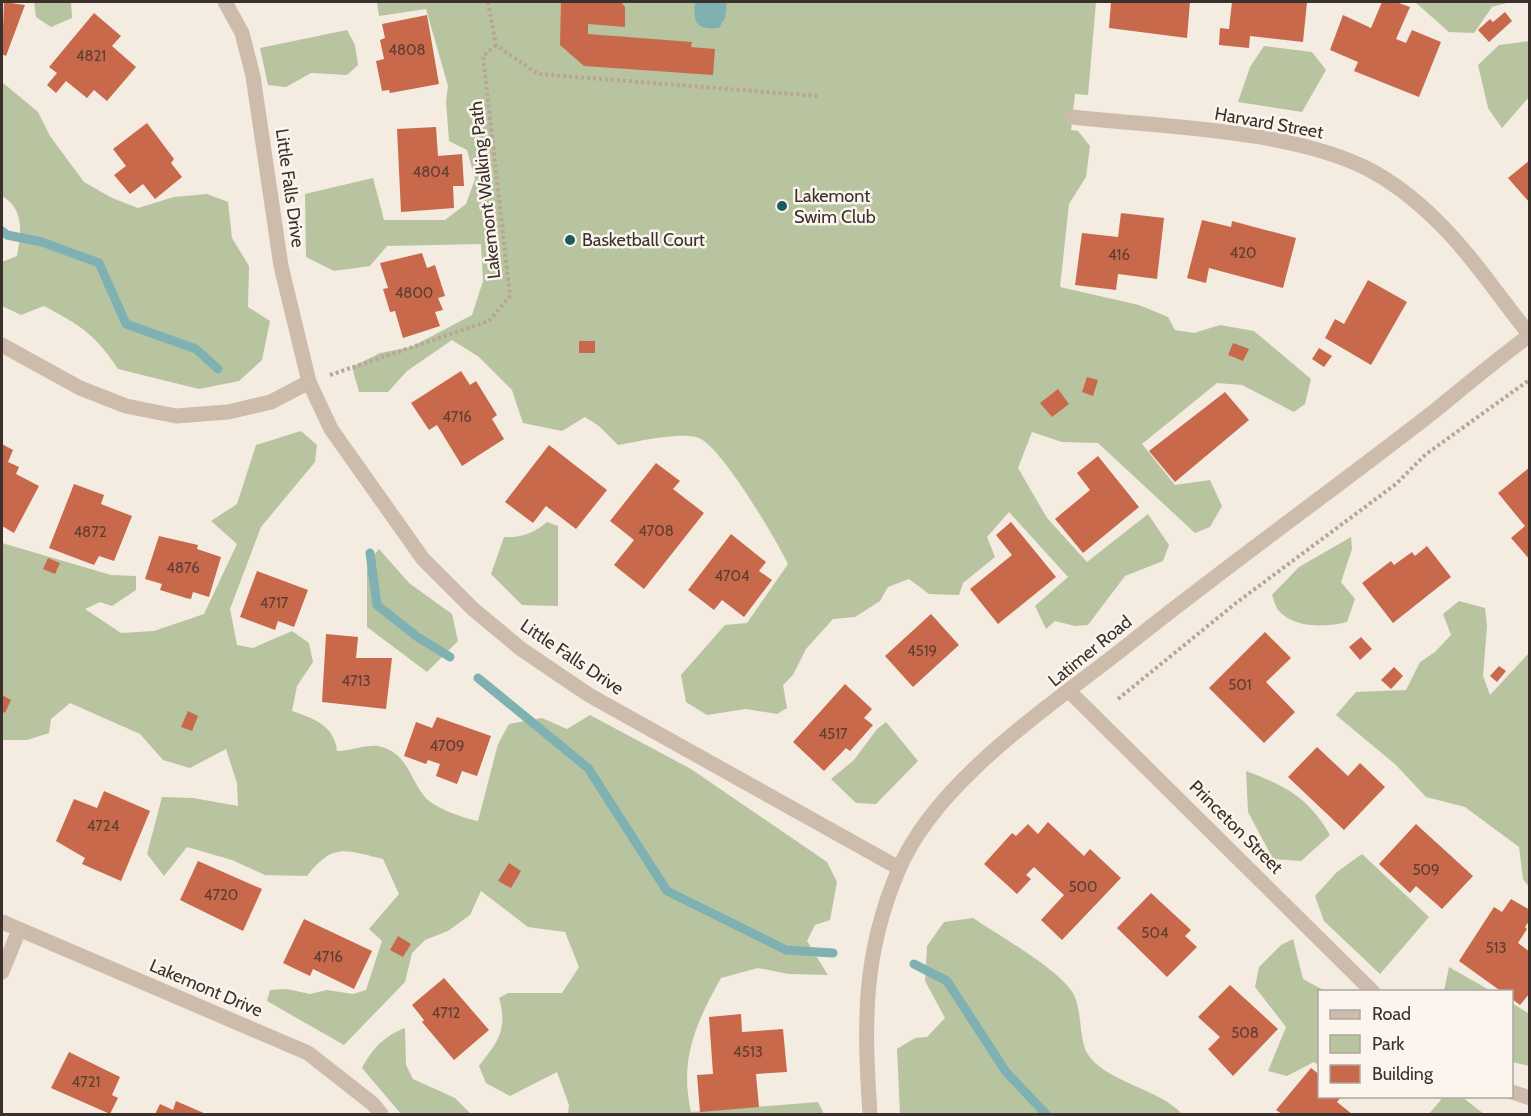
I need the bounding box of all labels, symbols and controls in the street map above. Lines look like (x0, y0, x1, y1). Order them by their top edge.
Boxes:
house number: 4808 (388, 41, 426, 59)
house number: 4821 (76, 47, 106, 65)
street label: Lakemont Walking Path (465, 100, 505, 280)
street label: Harvard Street (1213, 103, 1325, 143)
street label: Little Falls Drive (271, 127, 309, 249)
house number: 4804 (413, 163, 450, 181)
place label: Lakemont Swim Club (794, 185, 876, 228)
marker: Lakemont Swim Club (775, 199, 789, 213)
place label: Basketball Court (582, 229, 705, 251)
marker: Basketball Court (563, 233, 577, 247)
house number: 420 (1230, 244, 1257, 262)
house number: 416 (1108, 246, 1130, 264)
house number: 4800 (395, 284, 433, 302)
house number: 4716 (442, 408, 472, 426)
house number: 4708 (638, 522, 674, 540)
house number: 4872 (73, 523, 107, 541)
house number: 4876 (166, 559, 200, 577)
house number: 4704 (714, 567, 750, 585)
house number: 4717 (260, 594, 289, 612)
street label: Latimer Road (1044, 611, 1136, 691)
street label: Little Falls Drive (516, 614, 628, 700)
house number: 4519 (907, 642, 937, 660)
house number: 4713 (341, 672, 371, 690)
house number: 501 (1228, 676, 1252, 694)
house number: 4517 (818, 725, 848, 743)
house number: 4709 (429, 737, 465, 755)
street label: Princeton Street (1185, 776, 1287, 878)
house number: 4724 (87, 817, 120, 835)
house number: 509 (1412, 861, 1440, 879)
house number: 500 (1068, 878, 1098, 896)
house number: 4720 (204, 886, 238, 904)
house number: 504 (1141, 924, 1169, 942)
house number: 513 (1485, 939, 1507, 957)
house number: 4716 (313, 948, 343, 966)
street label: Lakemont Drive (146, 954, 266, 1022)
legend (1318, 990, 1513, 1098)
text: Road (1372, 1003, 1411, 1025)
house number: 4712 (432, 1004, 461, 1022)
house number: 508 (1231, 1024, 1259, 1042)
text: Park (1372, 1033, 1405, 1055)
house number: 4513 (733, 1043, 763, 1061)
text: Building (1372, 1063, 1434, 1085)
house number: 4721 (72, 1073, 100, 1091)

